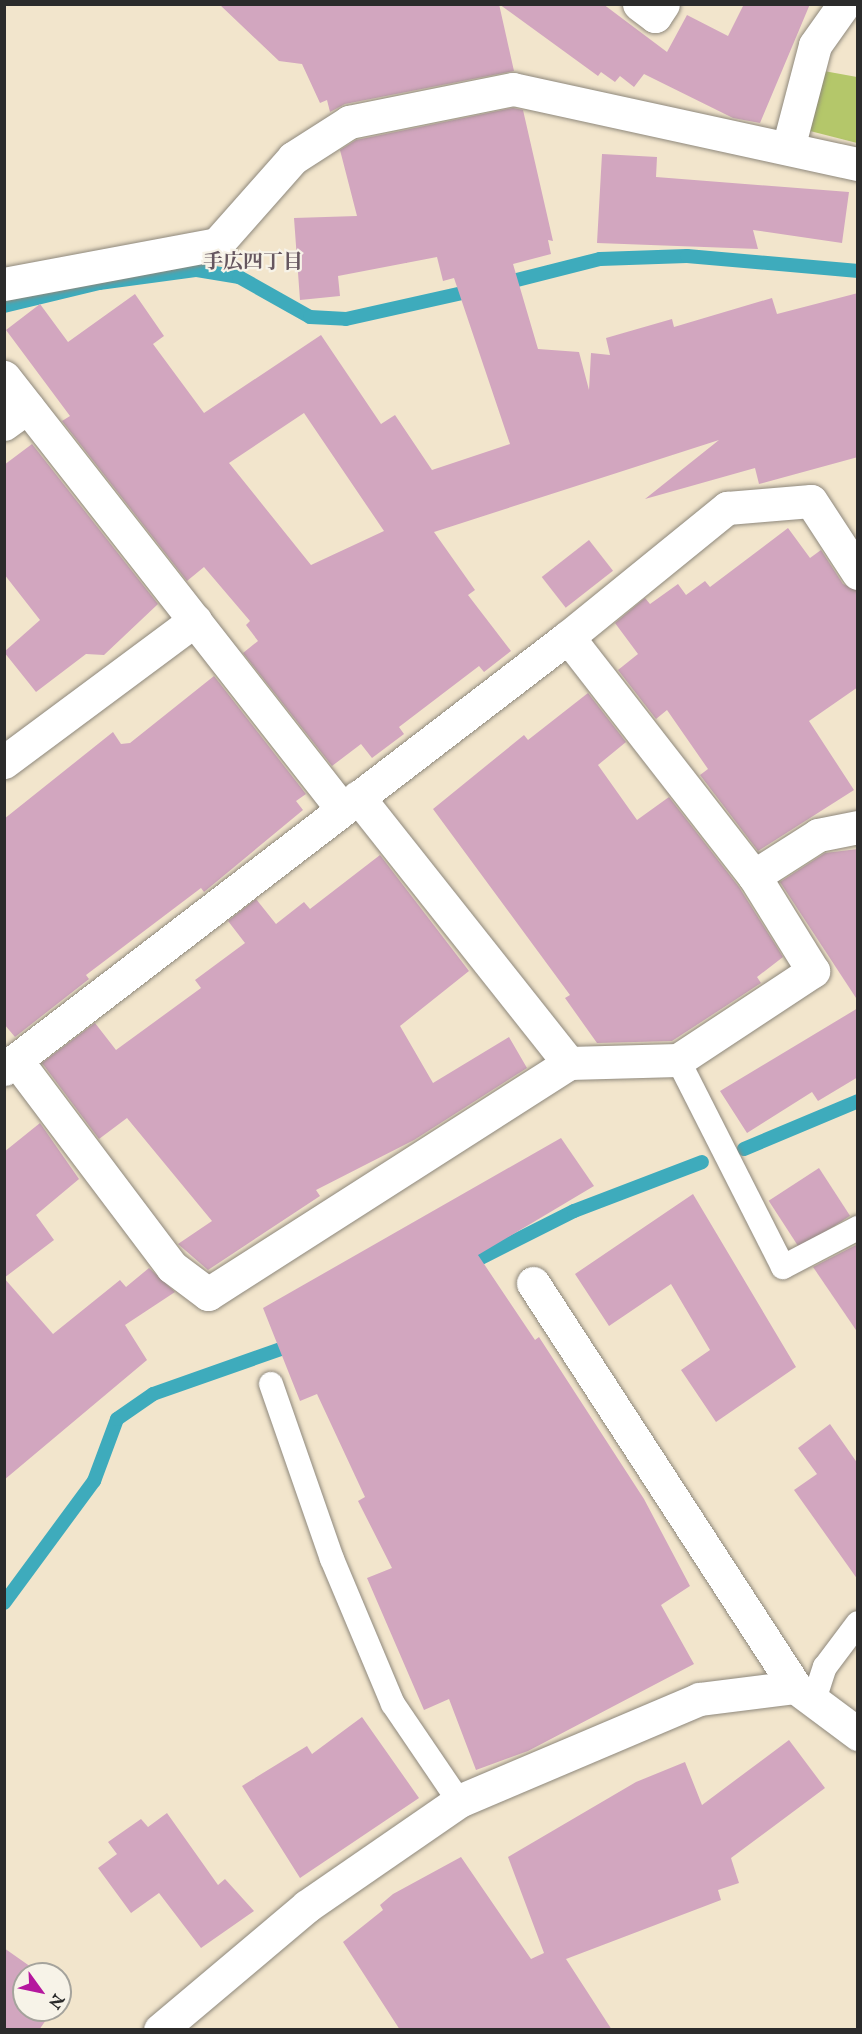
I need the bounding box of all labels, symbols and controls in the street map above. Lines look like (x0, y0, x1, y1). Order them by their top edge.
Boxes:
district label: 手広四丁目 (203, 250, 303, 274)
north arrow (12, 1962, 72, 2022)
text: N (43, 1989, 68, 2012)

